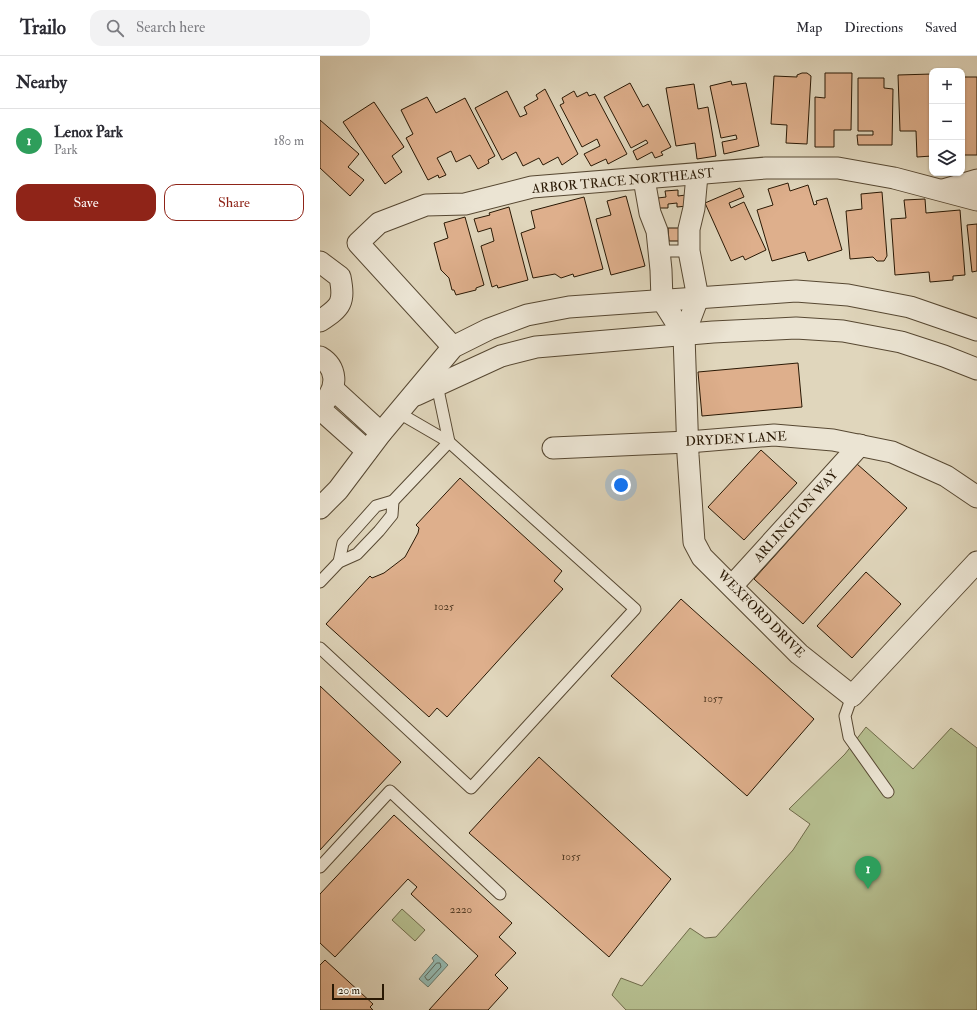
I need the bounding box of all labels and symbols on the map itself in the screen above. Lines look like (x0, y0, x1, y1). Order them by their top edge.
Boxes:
street label: ARBOR TRACE NORTHEAST (530, 165, 715, 197)
street label: DRYDEN LANE (685, 428, 787, 450)
street label: ARLINGTON WAY (750, 466, 842, 566)
your location (611, 475, 631, 495)
street label: WEXFORD DRIVE (713, 566, 808, 661)
house number: 1025 (434, 600, 454, 613)
house number: 1057 (703, 692, 723, 705)
house number: 1055 (561, 850, 581, 863)
pin: 1 (855, 856, 881, 889)
house number: 2220 (450, 903, 473, 916)
scale bar (332, 982, 384, 1001)

